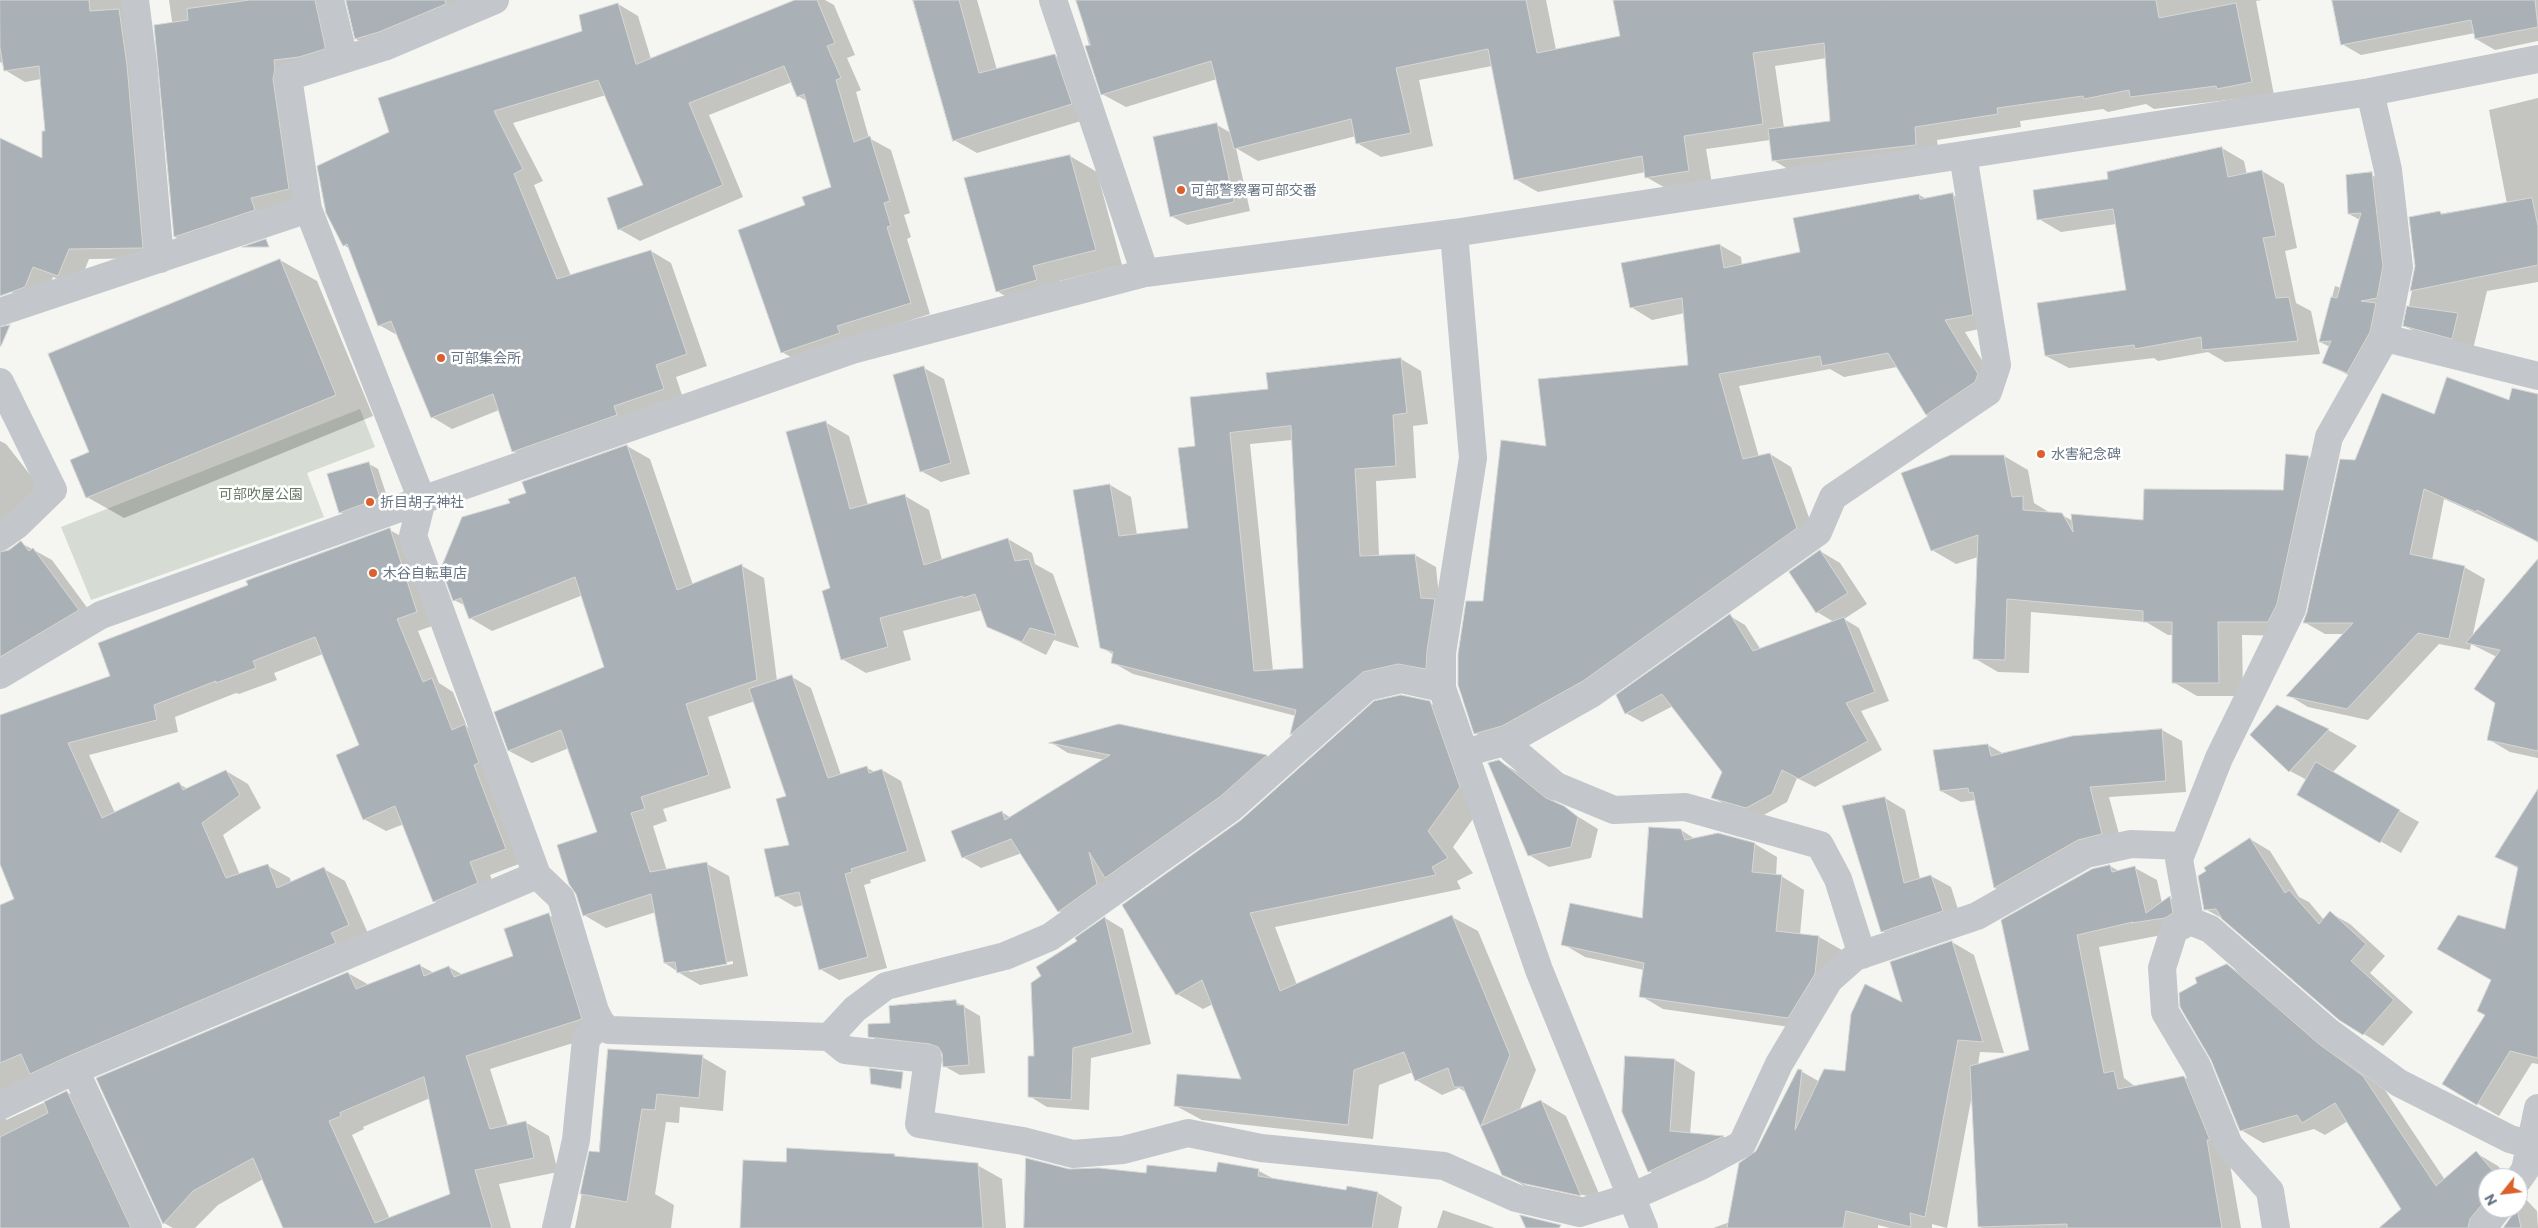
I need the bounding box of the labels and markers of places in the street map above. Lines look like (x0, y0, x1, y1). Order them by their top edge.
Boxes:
place label: 可部警察署可部交番 (1191, 182, 1317, 198)
marker: 可部警察署可部交番 (1175, 184, 1187, 196)
place label: 可部集会所 (451, 350, 521, 366)
marker: 可部集会所 (435, 352, 447, 364)
place label: 水害紀念碑 (2051, 446, 2121, 462)
marker: 水害紀念碑 (2035, 448, 2047, 460)
place label: 折目胡子神社 (380, 494, 464, 510)
marker: 折目胡子神社 (364, 496, 376, 508)
place label: 木谷自転車店 (383, 565, 467, 581)
marker: 木谷自転車店 (367, 567, 379, 579)

